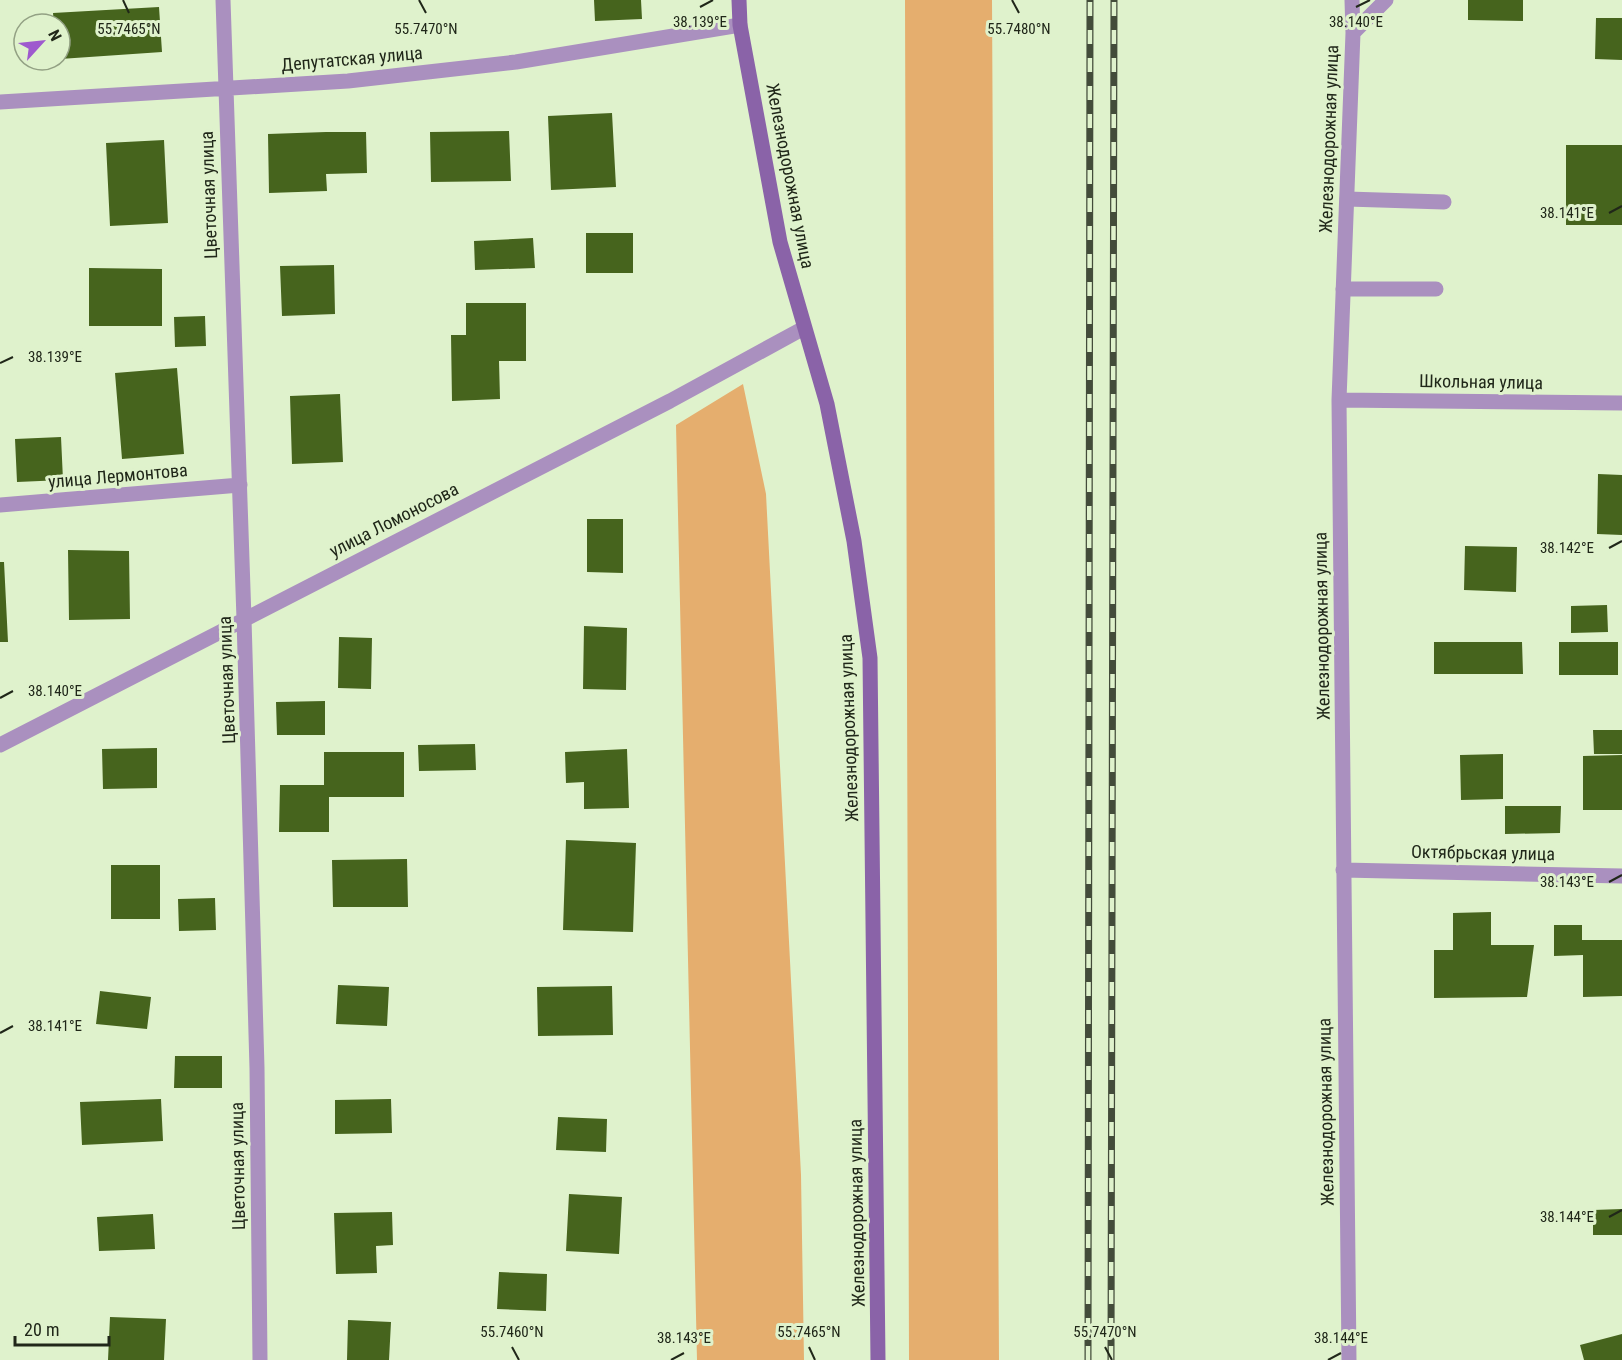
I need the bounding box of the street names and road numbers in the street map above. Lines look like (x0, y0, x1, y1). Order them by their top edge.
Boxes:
street label: Депутатская улица (280, 42, 424, 75)
street label: Железнодорожная улица (1315, 45, 1342, 233)
street label: Железнодорожная улица (762, 82, 819, 270)
street label: Цветочная улица (196, 131, 221, 259)
street label: Школьная улица (1419, 370, 1543, 393)
street label: улица Лермонтова (47, 459, 189, 492)
street label: улица Ломоносова (326, 478, 462, 561)
street label: Железнодорожная улица (1309, 532, 1334, 720)
street label: Цветочная улица (214, 616, 239, 744)
street label: Железнодорожная улица (835, 634, 862, 822)
street label: Октябрьская улица (1411, 841, 1555, 864)
street label: Железнодорожная улица (1313, 1018, 1338, 1206)
street label: Цветочная улица (226, 1102, 249, 1230)
street label: Железнодорожная улица (844, 1119, 869, 1307)

